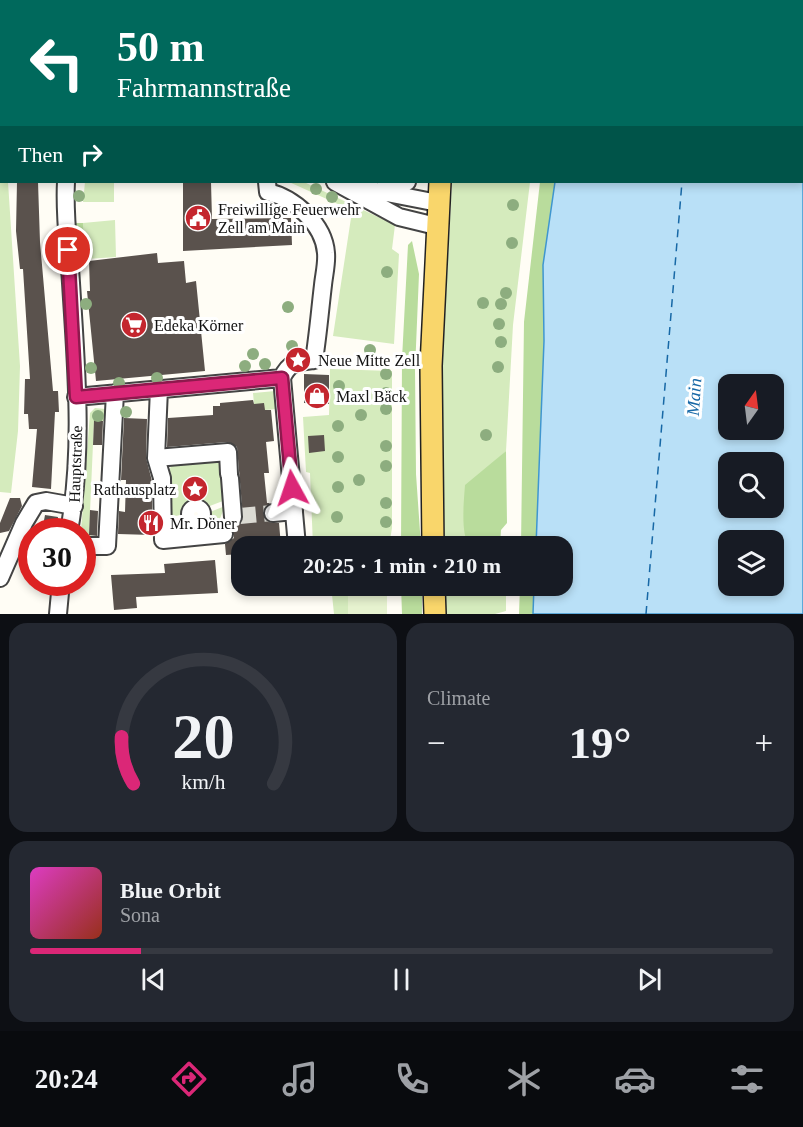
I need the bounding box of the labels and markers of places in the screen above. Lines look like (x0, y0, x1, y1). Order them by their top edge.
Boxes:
place label: Freiwillige Feuerwehr Zell am Main (218, 201, 361, 236)
public building icon: Freiwillige Feuerwehr Zell am Main (183, 203, 213, 233)
pin (42, 224, 93, 275)
supermarket icon: Edeka Körner (119, 310, 149, 340)
place label: Edeka Körner (154, 317, 244, 334)
place icon: Neue Mitte Zell (283, 345, 313, 375)
place label: Neue Mitte Zell (318, 352, 421, 369)
shop icon: Maxl Bäck (302, 381, 332, 411)
place label: Maxl Bäck (336, 388, 407, 405)
place icon: Rathausplatz (180, 474, 210, 504)
place label: Rathausplatz (93, 481, 176, 499)
restaurant icon: Mr. Döner (136, 508, 166, 538)
place label: Mr. Döner (170, 515, 237, 532)

